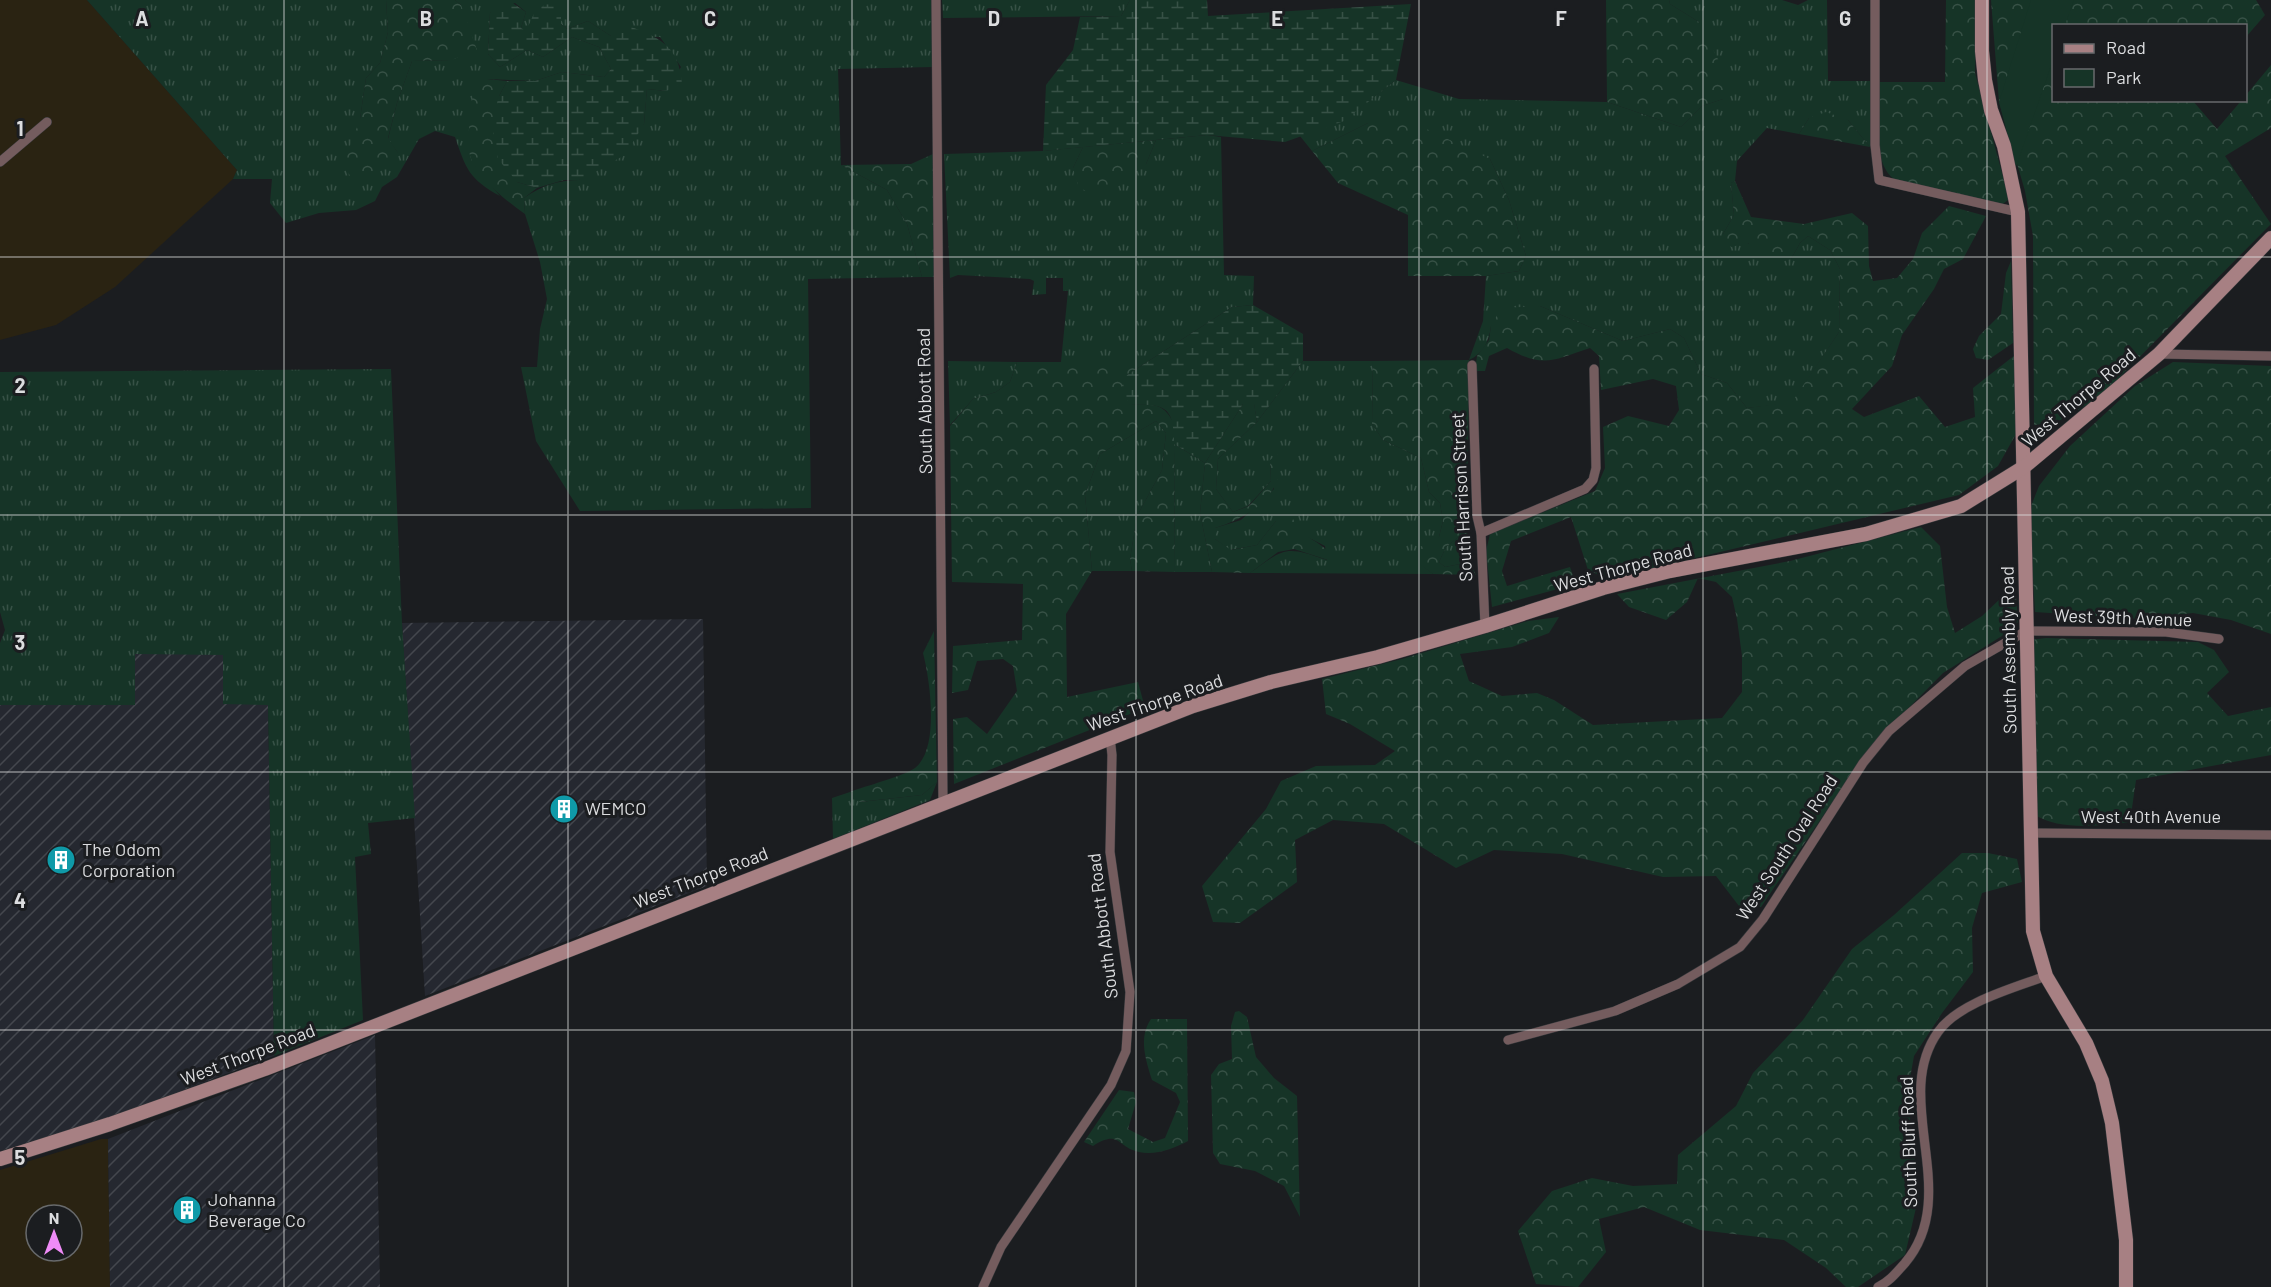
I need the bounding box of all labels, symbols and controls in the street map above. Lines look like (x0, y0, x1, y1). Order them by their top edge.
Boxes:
text: A (135, 6, 149, 30)
text: B (420, 6, 432, 30)
text: C (704, 6, 716, 30)
text: D (988, 6, 1000, 30)
text: E (1271, 6, 1283, 30)
text: F (1555, 6, 1567, 30)
text: G (1839, 6, 1851, 30)
legend (2052, 24, 2247, 102)
text: Road (2106, 36, 2146, 58)
text: Park (2106, 66, 2141, 88)
text: 1 (16, 116, 24, 140)
street label: South Abbott Road (912, 328, 936, 474)
street label: West Thorpe Road (2017, 343, 2140, 451)
text: 2 (14, 373, 26, 397)
street label: South Harrison Street (1446, 412, 1476, 582)
street label: West Thorpe Road (1551, 538, 1694, 596)
street label: South Assembly Road (1996, 566, 2020, 734)
street label: West 39th Avenue (2053, 604, 2193, 630)
text: 3 (15, 630, 25, 654)
street label: West Thorpe Road (1084, 669, 1225, 736)
street label: West South Oval Road (1731, 770, 1841, 924)
building icon: WEMCO (548, 793, 580, 825)
place label: WEMCO (585, 797, 646, 819)
street label: West 40th Avenue (2081, 805, 2221, 827)
place label: The Odom Corporation (82, 838, 175, 881)
street label: West Thorpe Road (630, 841, 771, 913)
building icon: The Odom Corporation (45, 844, 77, 876)
street label: South Abbott Road (1082, 852, 1122, 1000)
text: 4 (14, 888, 26, 912)
street label: West Thorpe Road (177, 1018, 318, 1090)
street label: South Bluff Road (1895, 1076, 1921, 1208)
text: 5 (15, 1145, 26, 1169)
place label: Johanna Beverage Co (208, 1188, 306, 1231)
building icon: Johanna Beverage Co (171, 1194, 203, 1226)
north arrow (24, 1203, 84, 1263)
text: N (49, 1208, 59, 1227)

